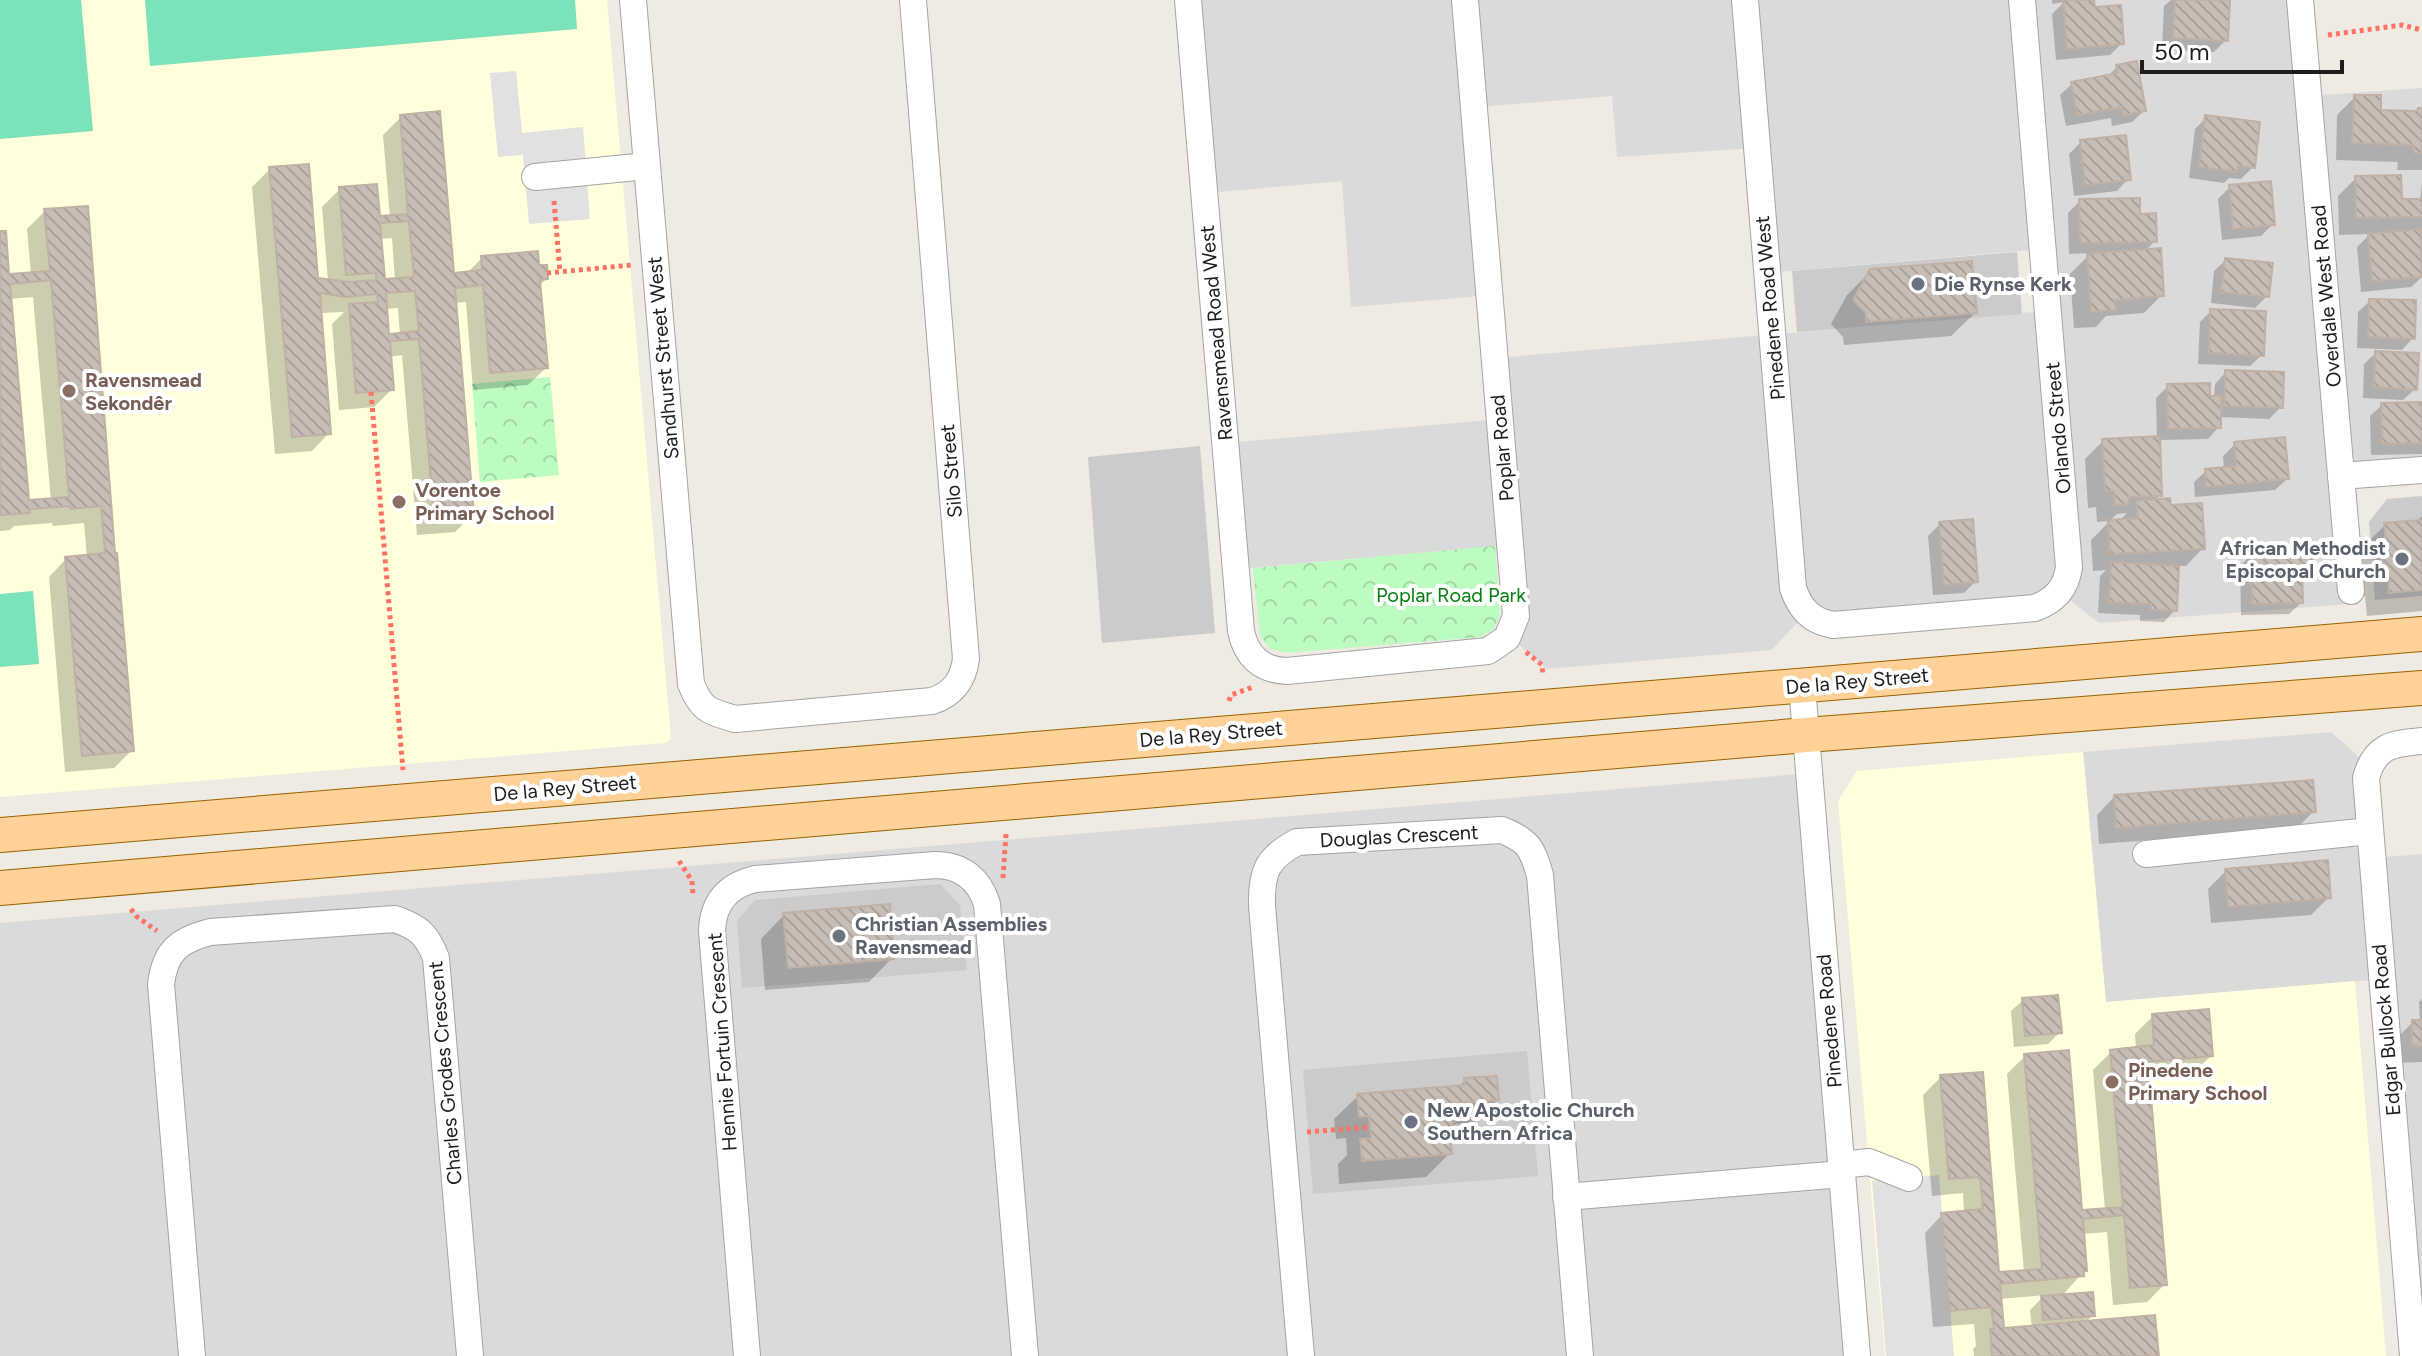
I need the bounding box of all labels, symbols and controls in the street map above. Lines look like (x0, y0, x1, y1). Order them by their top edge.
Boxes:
scale bar (2142, 24, 2342, 74)
text: 50 m (2154, 37, 2210, 66)
street label: Overdale West Road (2306, 204, 2346, 388)
street label: Pinedene Road West (1750, 215, 1790, 401)
street label: Ravensmead Road West (1195, 224, 1237, 442)
street label: Sandhurst Street West (642, 256, 684, 460)
place label: Die Rynse Kerk (1934, 272, 2072, 296)
marker: Die Rynse Kerk (1909, 275, 1927, 293)
street label: Orlando Street (2040, 361, 2076, 495)
place label: Ravensmead Sekondêr (85, 368, 202, 415)
marker: Ravensmead Sekondêr (60, 382, 78, 400)
street label: Poplar Road (1485, 394, 1519, 502)
street label: Silo Street (935, 423, 967, 519)
place label: Vorentoe Primary School (415, 478, 554, 525)
marker: Vorentoe Primary School (390, 493, 408, 511)
place label: African Methodist Episcopal Church (2220, 536, 2386, 583)
marker: African Methodist Episcopal Church (2393, 550, 2411, 568)
park label: Poplar Road Park (1376, 583, 1526, 607)
street label: De la Rey Street (1784, 663, 1930, 699)
street label: De la Rey Street (1138, 716, 1284, 752)
street label: De la Rey Street (492, 770, 638, 806)
street label: Douglas Crescent (1319, 820, 1479, 852)
place label: Christian Assemblies Ravensmead (855, 912, 1047, 959)
marker: Christian Assemblies Ravensmead (830, 927, 848, 945)
street label: Hennie Fortuin Crescent (702, 932, 742, 1152)
street label: Edgar Bullock Road (2367, 943, 2405, 1117)
street label: Pinedene Road (1811, 953, 1847, 1089)
street label: Charles Grodes Crescent (423, 960, 467, 1186)
place label: Pinedene Primary School (2128, 1058, 2267, 1105)
marker: Pinedene Primary School (2103, 1073, 2121, 1091)
place label: New Apostolic Church Southern Africa (1427, 1098, 1634, 1145)
marker: New Apostolic Church Southern Africa (1402, 1113, 1420, 1131)

